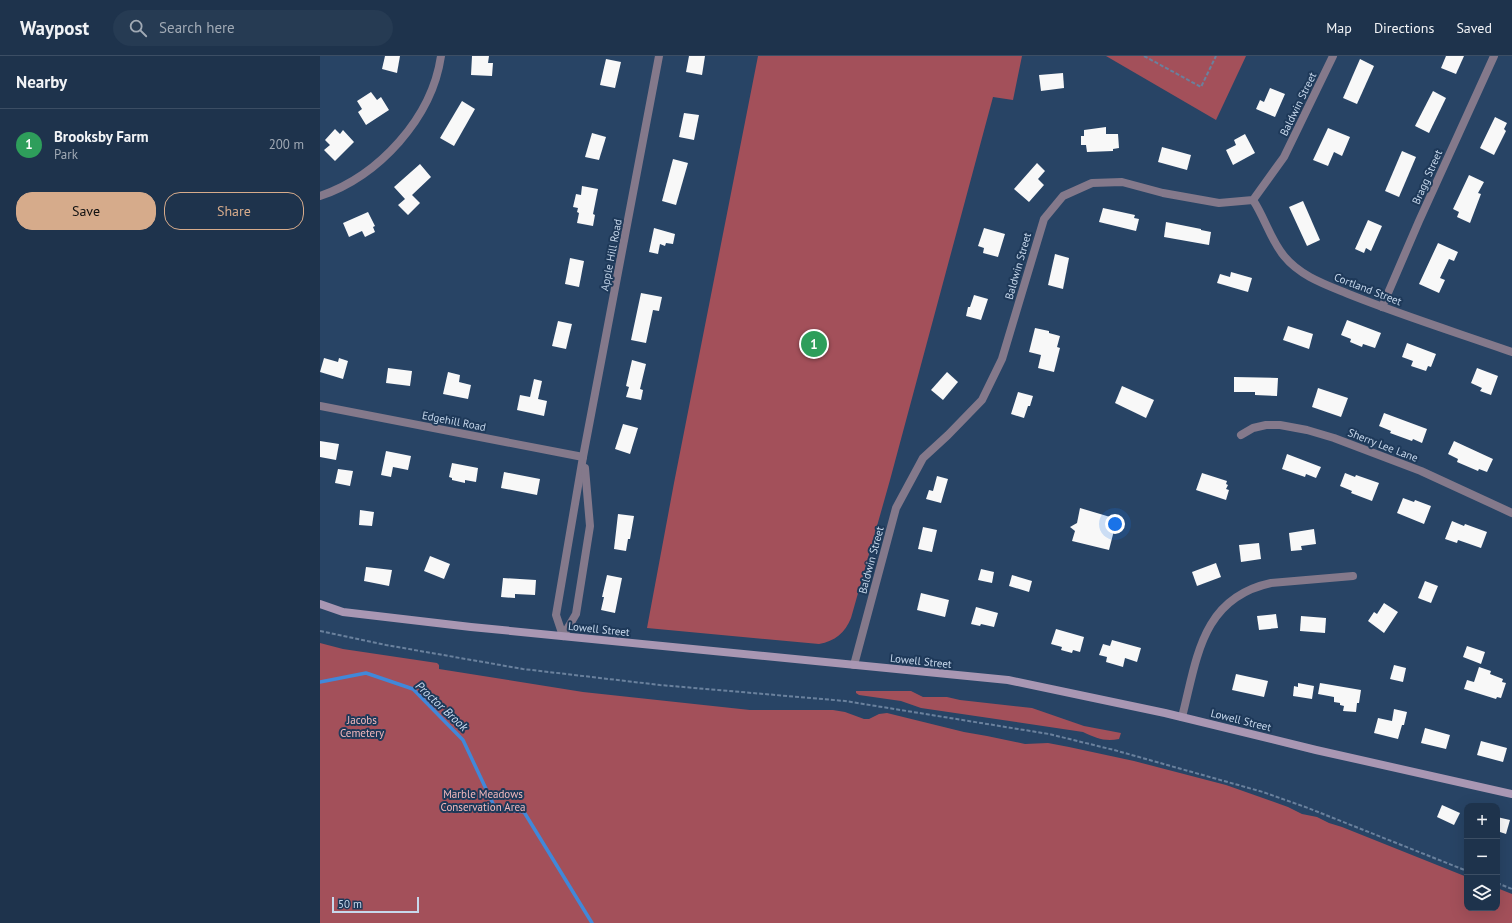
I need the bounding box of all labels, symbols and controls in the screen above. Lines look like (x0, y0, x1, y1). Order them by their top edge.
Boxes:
search box (113, 10, 393, 46)
text: Waypost (20, 16, 89, 40)
icon: search (127, 17, 149, 39)
text: Search here (159, 18, 235, 37)
text: Map (1326, 19, 1352, 37)
text: Directions (1374, 19, 1434, 37)
text: Saved (1456, 19, 1492, 37)
street label: Baldwin Street (1277, 70, 1320, 138)
text: Nearby (16, 71, 67, 93)
text: Brooksby Farm (54, 127, 149, 146)
text: 1 (25, 136, 33, 153)
text: 200 m (269, 136, 304, 153)
text: Park (54, 146, 78, 163)
street label: Bragg Street (1409, 147, 1445, 207)
button: Save (16, 192, 156, 230)
button: Share (164, 192, 304, 230)
street label: Apple Hill Road (597, 218, 625, 292)
street label: Baldwin Street (1002, 231, 1034, 301)
street label: Cortland Street (1332, 270, 1404, 308)
pin: 1 (801, 329, 827, 359)
street label: Edgehill Road (421, 408, 487, 434)
street label: Sherry Lee Lane (1346, 425, 1421, 465)
your location (1105, 514, 1125, 534)
street label: Baldwin Street (855, 525, 887, 595)
street label: Lowell Street (568, 619, 631, 639)
street label: Lowell Street (890, 651, 953, 671)
water label: Proctor Brook (413, 678, 472, 734)
street label: Lowell Street (1209, 706, 1273, 734)
park label: Jacobs Cemetery (340, 713, 385, 740)
park label: Marble Meadows Conservation Area (441, 787, 525, 814)
map controls (1464, 803, 1500, 911)
button: + (1464, 803, 1500, 839)
button: − (1464, 839, 1500, 875)
button: layers (1464, 875, 1500, 911)
scale bar (332, 895, 419, 914)
text: 50 m (338, 897, 362, 911)

